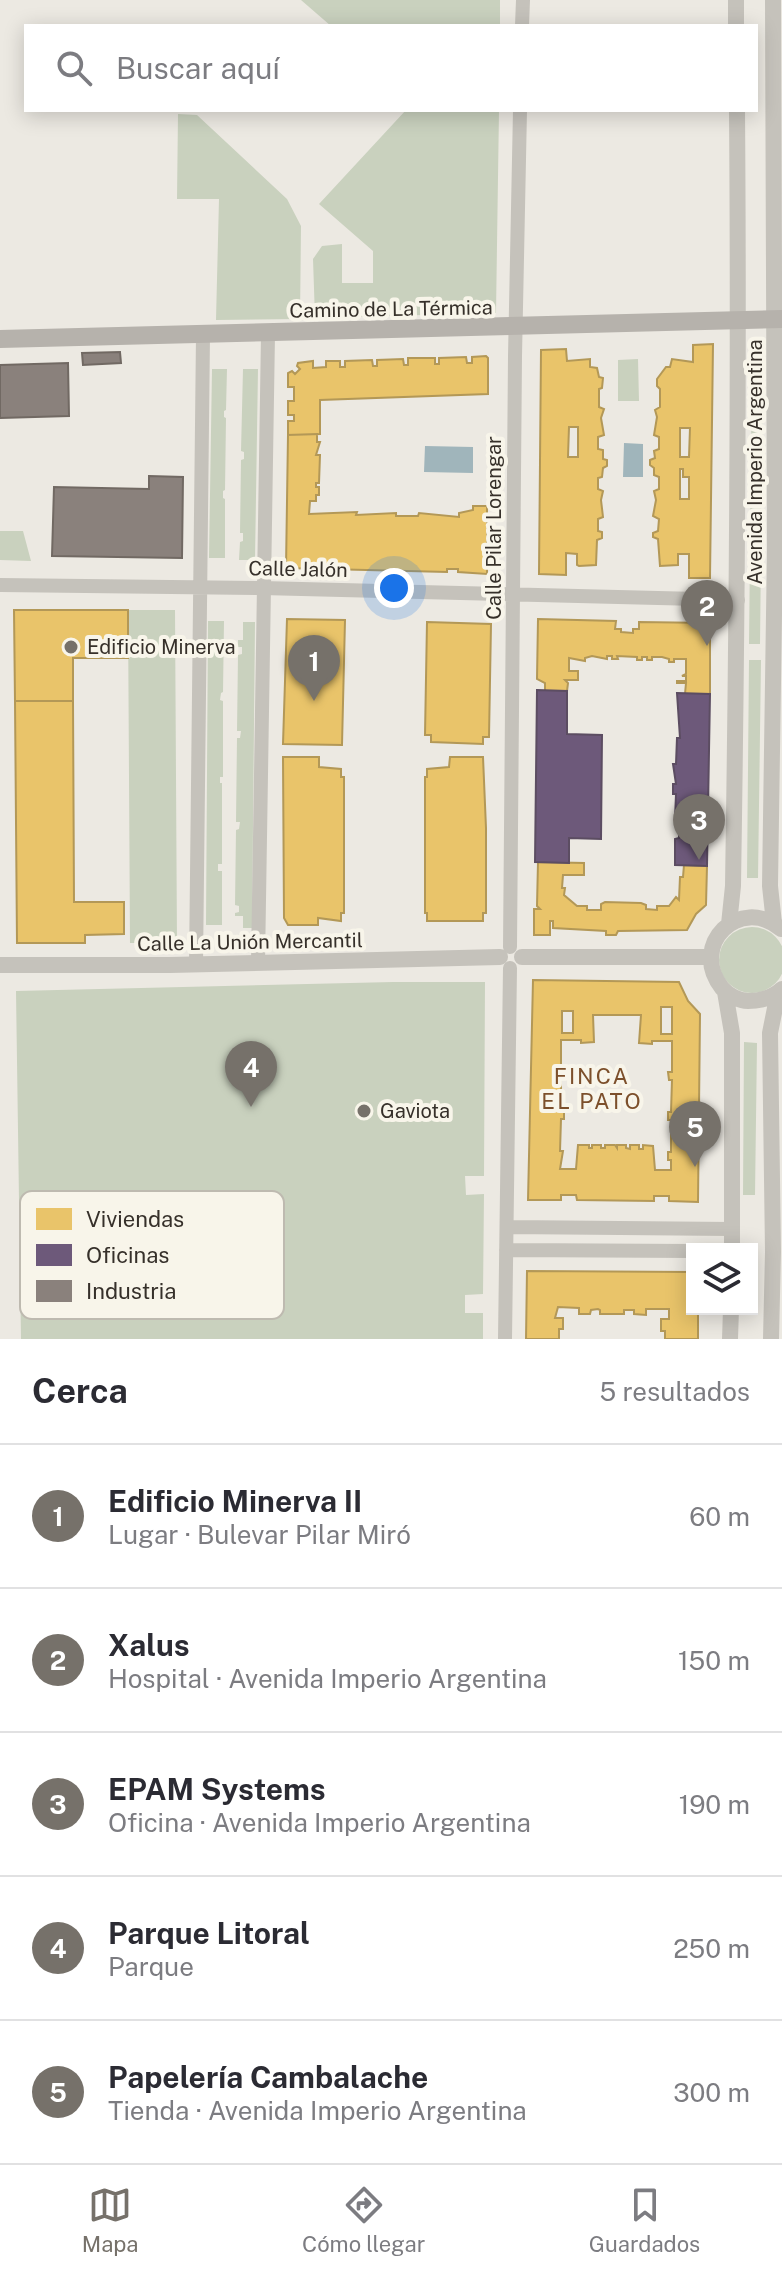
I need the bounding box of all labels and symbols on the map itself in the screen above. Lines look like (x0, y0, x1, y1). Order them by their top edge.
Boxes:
street label: Camino de La Térmica (289, 295, 493, 323)
street label: Avenida Imperio Argentina (743, 339, 767, 585)
street label: Calle Pilar Lorengar (482, 436, 506, 620)
street label: Calle Jalón (248, 556, 348, 582)
your location (374, 568, 414, 608)
pin: 2 (681, 580, 733, 646)
place label: Edificio Minerva (87, 635, 236, 659)
pin: 1 (288, 635, 340, 701)
marker: Edificio Minerva (62, 638, 80, 656)
pin: 3 (673, 794, 725, 860)
street label: Calle La Unión Mercantil (137, 928, 363, 956)
pin: 4 (225, 1041, 277, 1107)
district label: FINCA EL PATO (541, 1063, 643, 1114)
place label: Gaviota (380, 1099, 450, 1123)
pin: 5 (669, 1101, 721, 1167)
marker: Gaviota (355, 1102, 373, 1120)
legend (20, 1191, 284, 1319)
text: Viviendas (86, 1206, 184, 1232)
text: Oficinas (86, 1242, 169, 1268)
text: Industria (86, 1278, 176, 1304)

